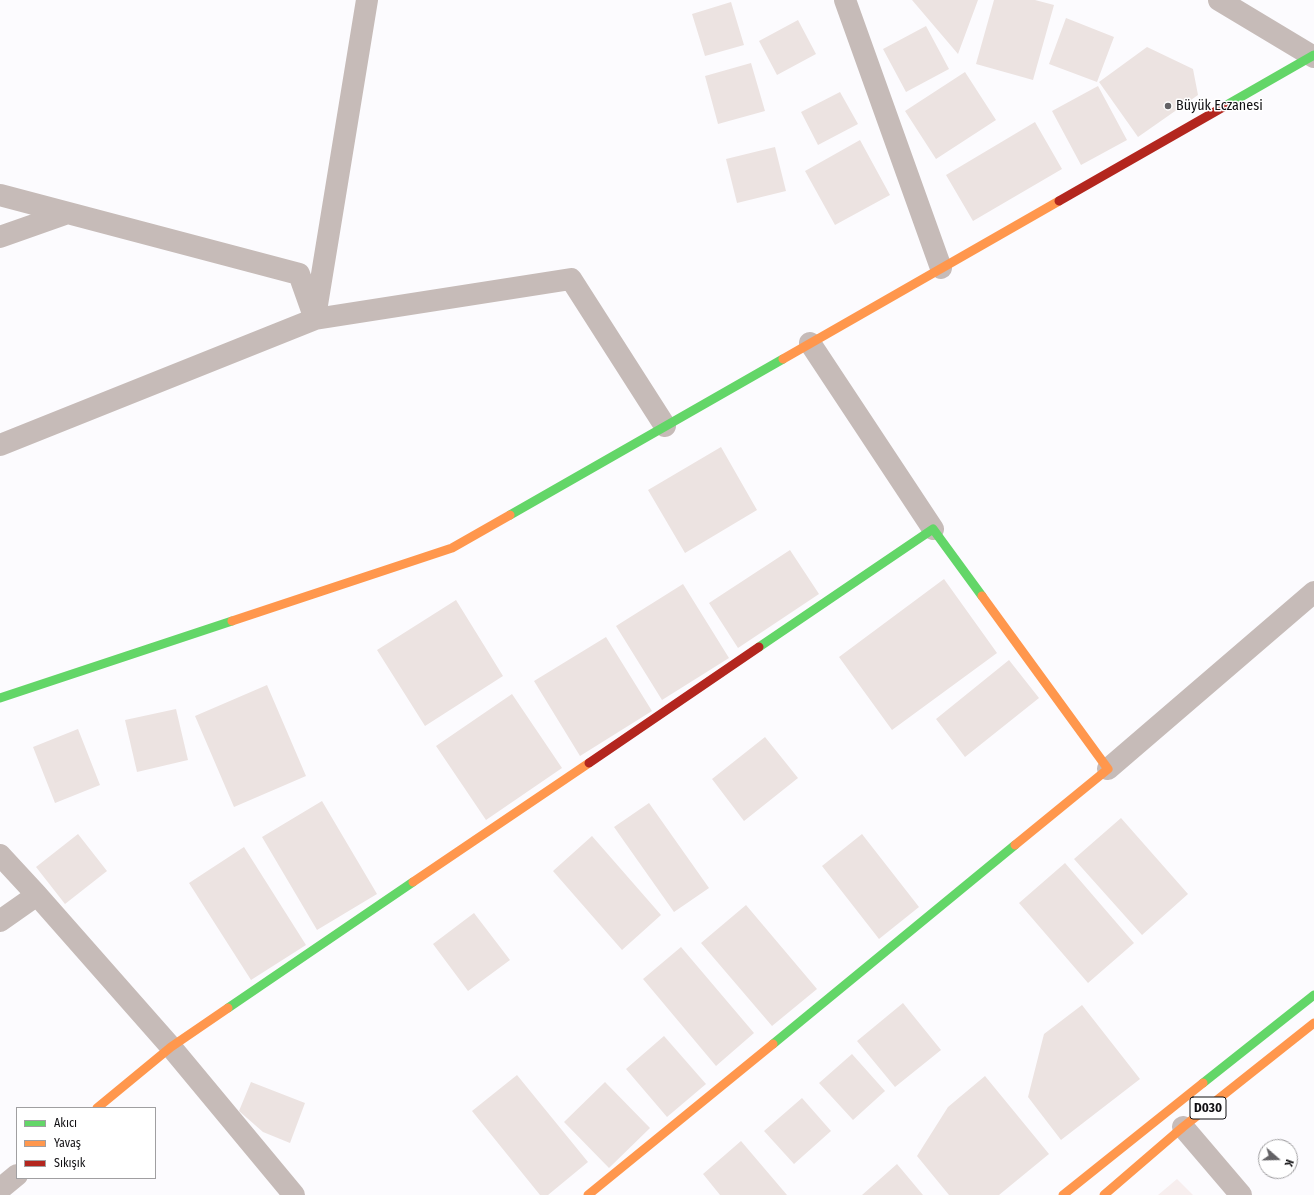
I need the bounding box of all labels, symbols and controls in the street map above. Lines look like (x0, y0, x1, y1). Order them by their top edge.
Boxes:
place label: Büyük Eczanesi (1176, 98, 1263, 114)
marker: Büyük Eczanesi (1163, 101, 1173, 111)
road number: D030 (1190, 1097, 1226, 1119)
legend (16, 1107, 156, 1179)
text: Akıcı (54, 1116, 77, 1130)
text: Yavaş (54, 1136, 81, 1150)
north arrow (1258, 1139, 1298, 1179)
text: Sıkışık (54, 1156, 85, 1170)
text: K (1282, 1158, 1296, 1168)

